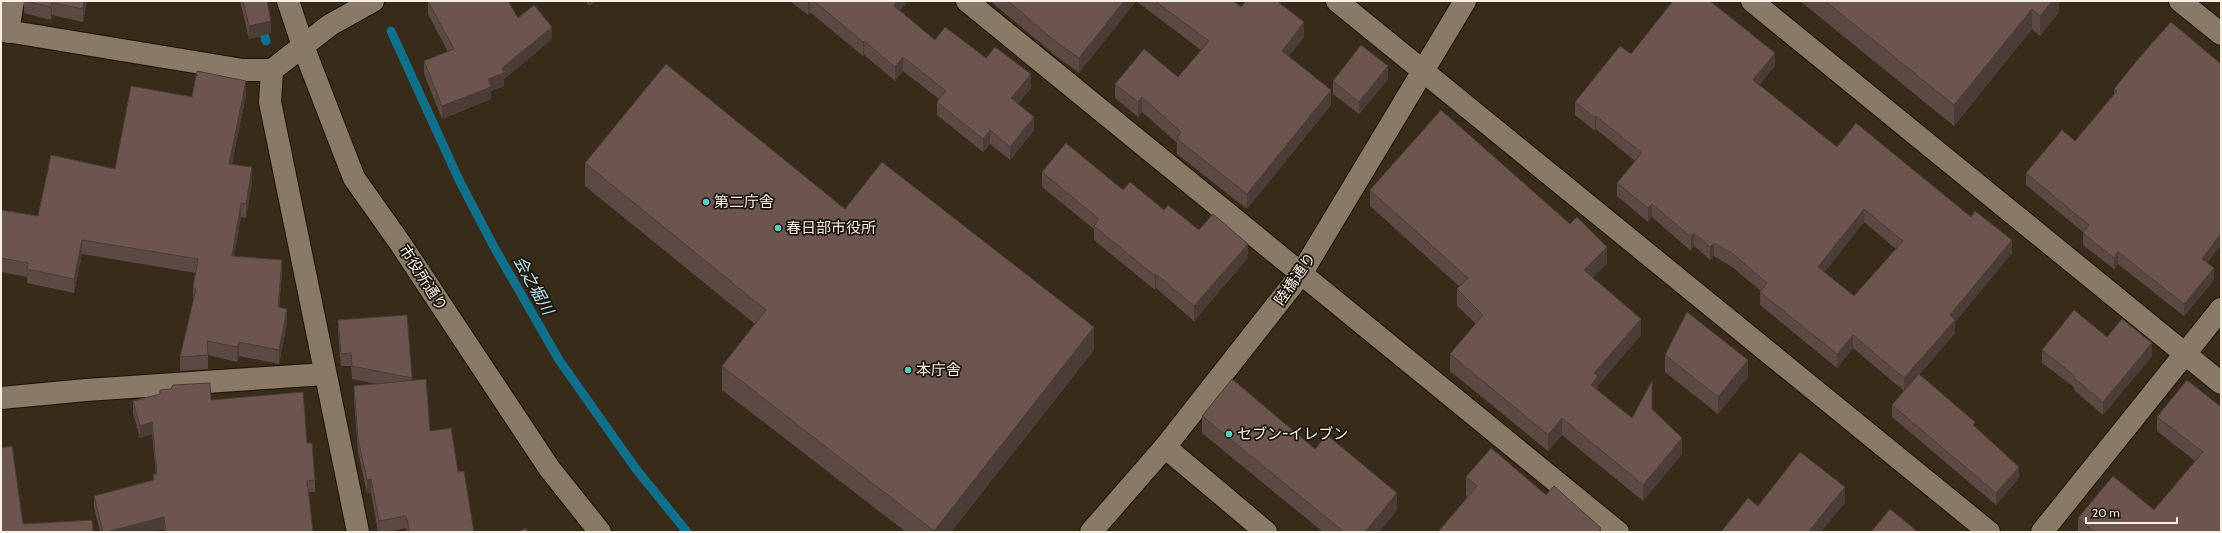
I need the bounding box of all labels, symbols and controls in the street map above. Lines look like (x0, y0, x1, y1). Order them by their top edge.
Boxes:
place label: 第二庁舎 (714, 193, 774, 211)
marker: 第二庁舎 (701, 197, 711, 207)
place label: 春日部市役所 (786, 219, 876, 237)
marker: 春日部市役所 (773, 223, 783, 233)
street label: 市役所通り (395, 242, 451, 314)
street label: 陸橋通り (1270, 249, 1320, 309)
water label: 会之堀川 (510, 253, 558, 320)
place label: 本庁舎 (916, 361, 961, 379)
marker: 本庁舎 (903, 365, 913, 375)
place label: セブン-イレブン (1237, 425, 1348, 443)
marker: セブン-イレブン (1224, 429, 1234, 439)
scale bar (2086, 499, 2177, 525)
text: 20 m (2092, 505, 2120, 520)

